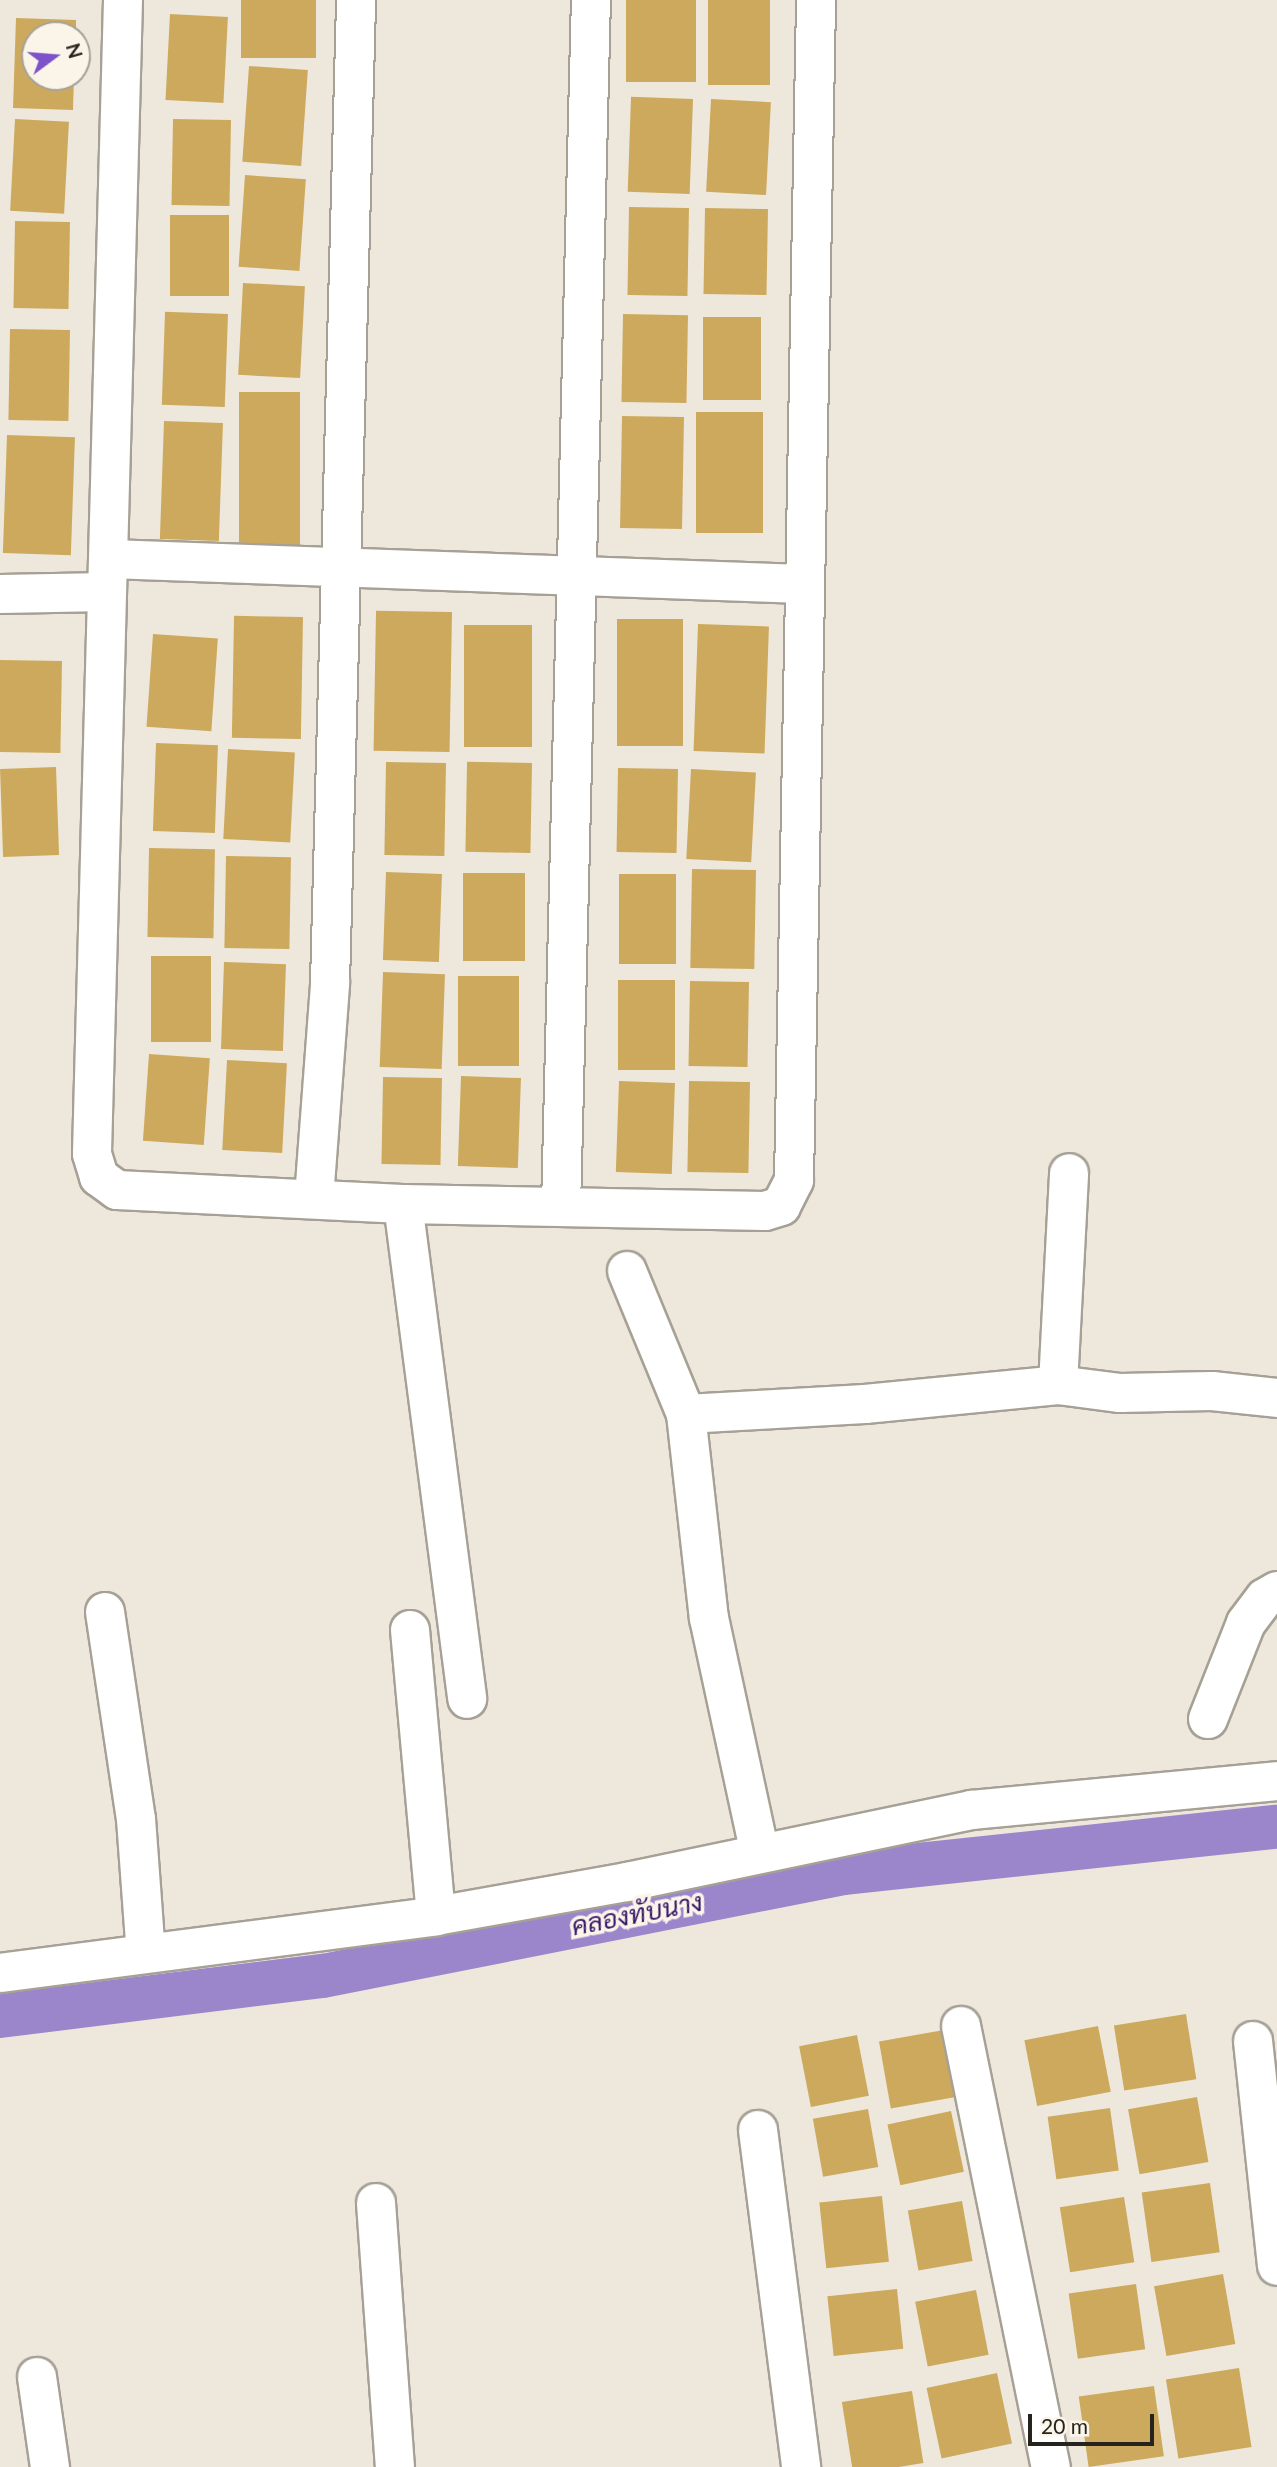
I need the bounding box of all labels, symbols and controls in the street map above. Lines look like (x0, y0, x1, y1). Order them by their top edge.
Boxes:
north arrow (21, 21, 91, 91)
text: N (62, 40, 88, 61)
water label: คลองทับนาง (569, 1886, 705, 1942)
scale bar (1032, 2400, 1158, 2444)
text: 20 m (1041, 2413, 1088, 2438)

